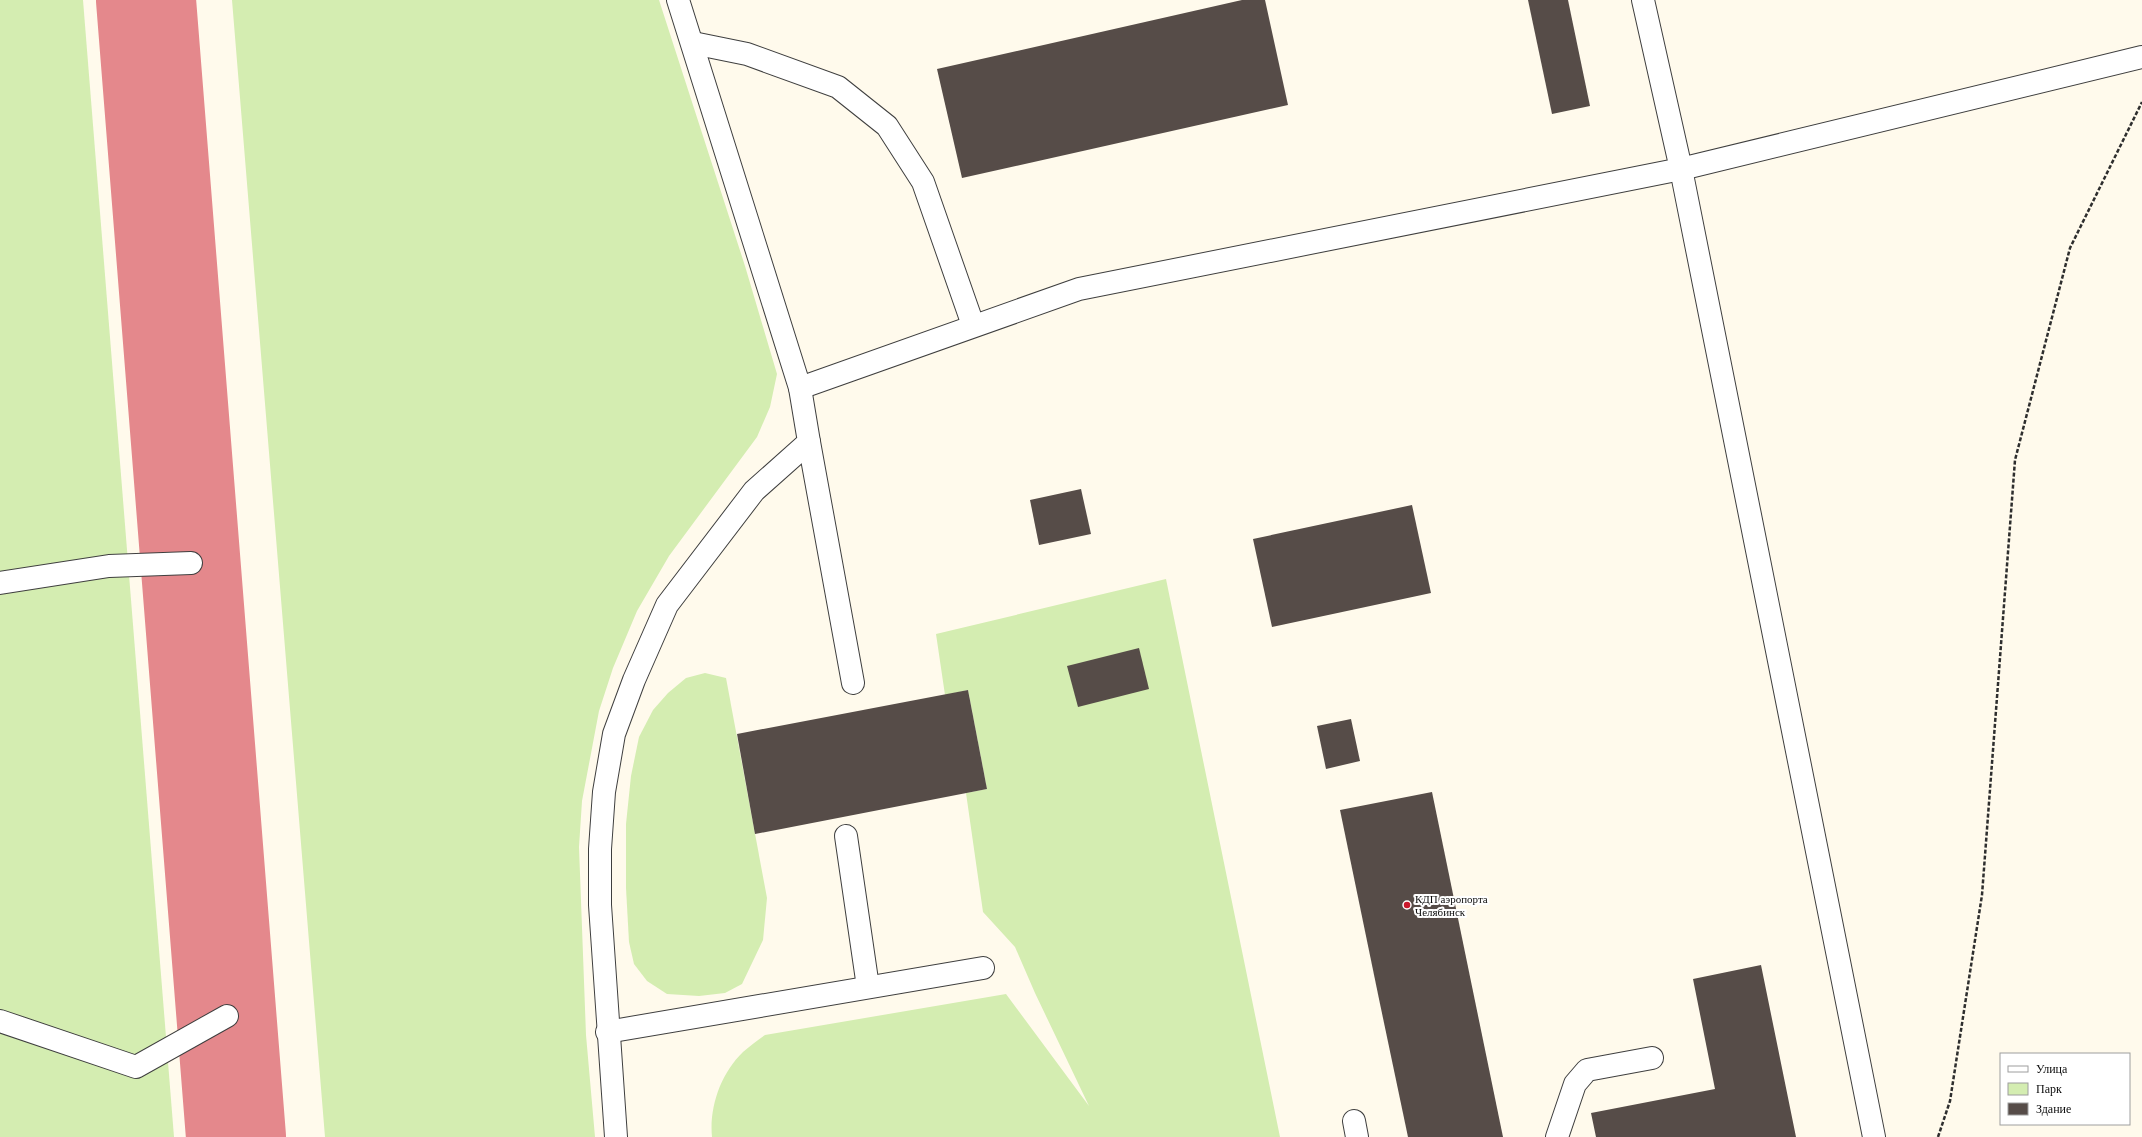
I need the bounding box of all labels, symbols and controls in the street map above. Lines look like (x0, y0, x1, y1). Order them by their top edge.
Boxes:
place label: КДП аэропорта Челябинск (1415, 893, 1488, 918)
marker: КДП аэропорта Челябинск (1402, 900, 1412, 910)
legend (2000, 1053, 2130, 1125)
text: Улица (2036, 1062, 2068, 1076)
text: Парк (2036, 1082, 2062, 1096)
text: Здание (2036, 1102, 2071, 1116)

